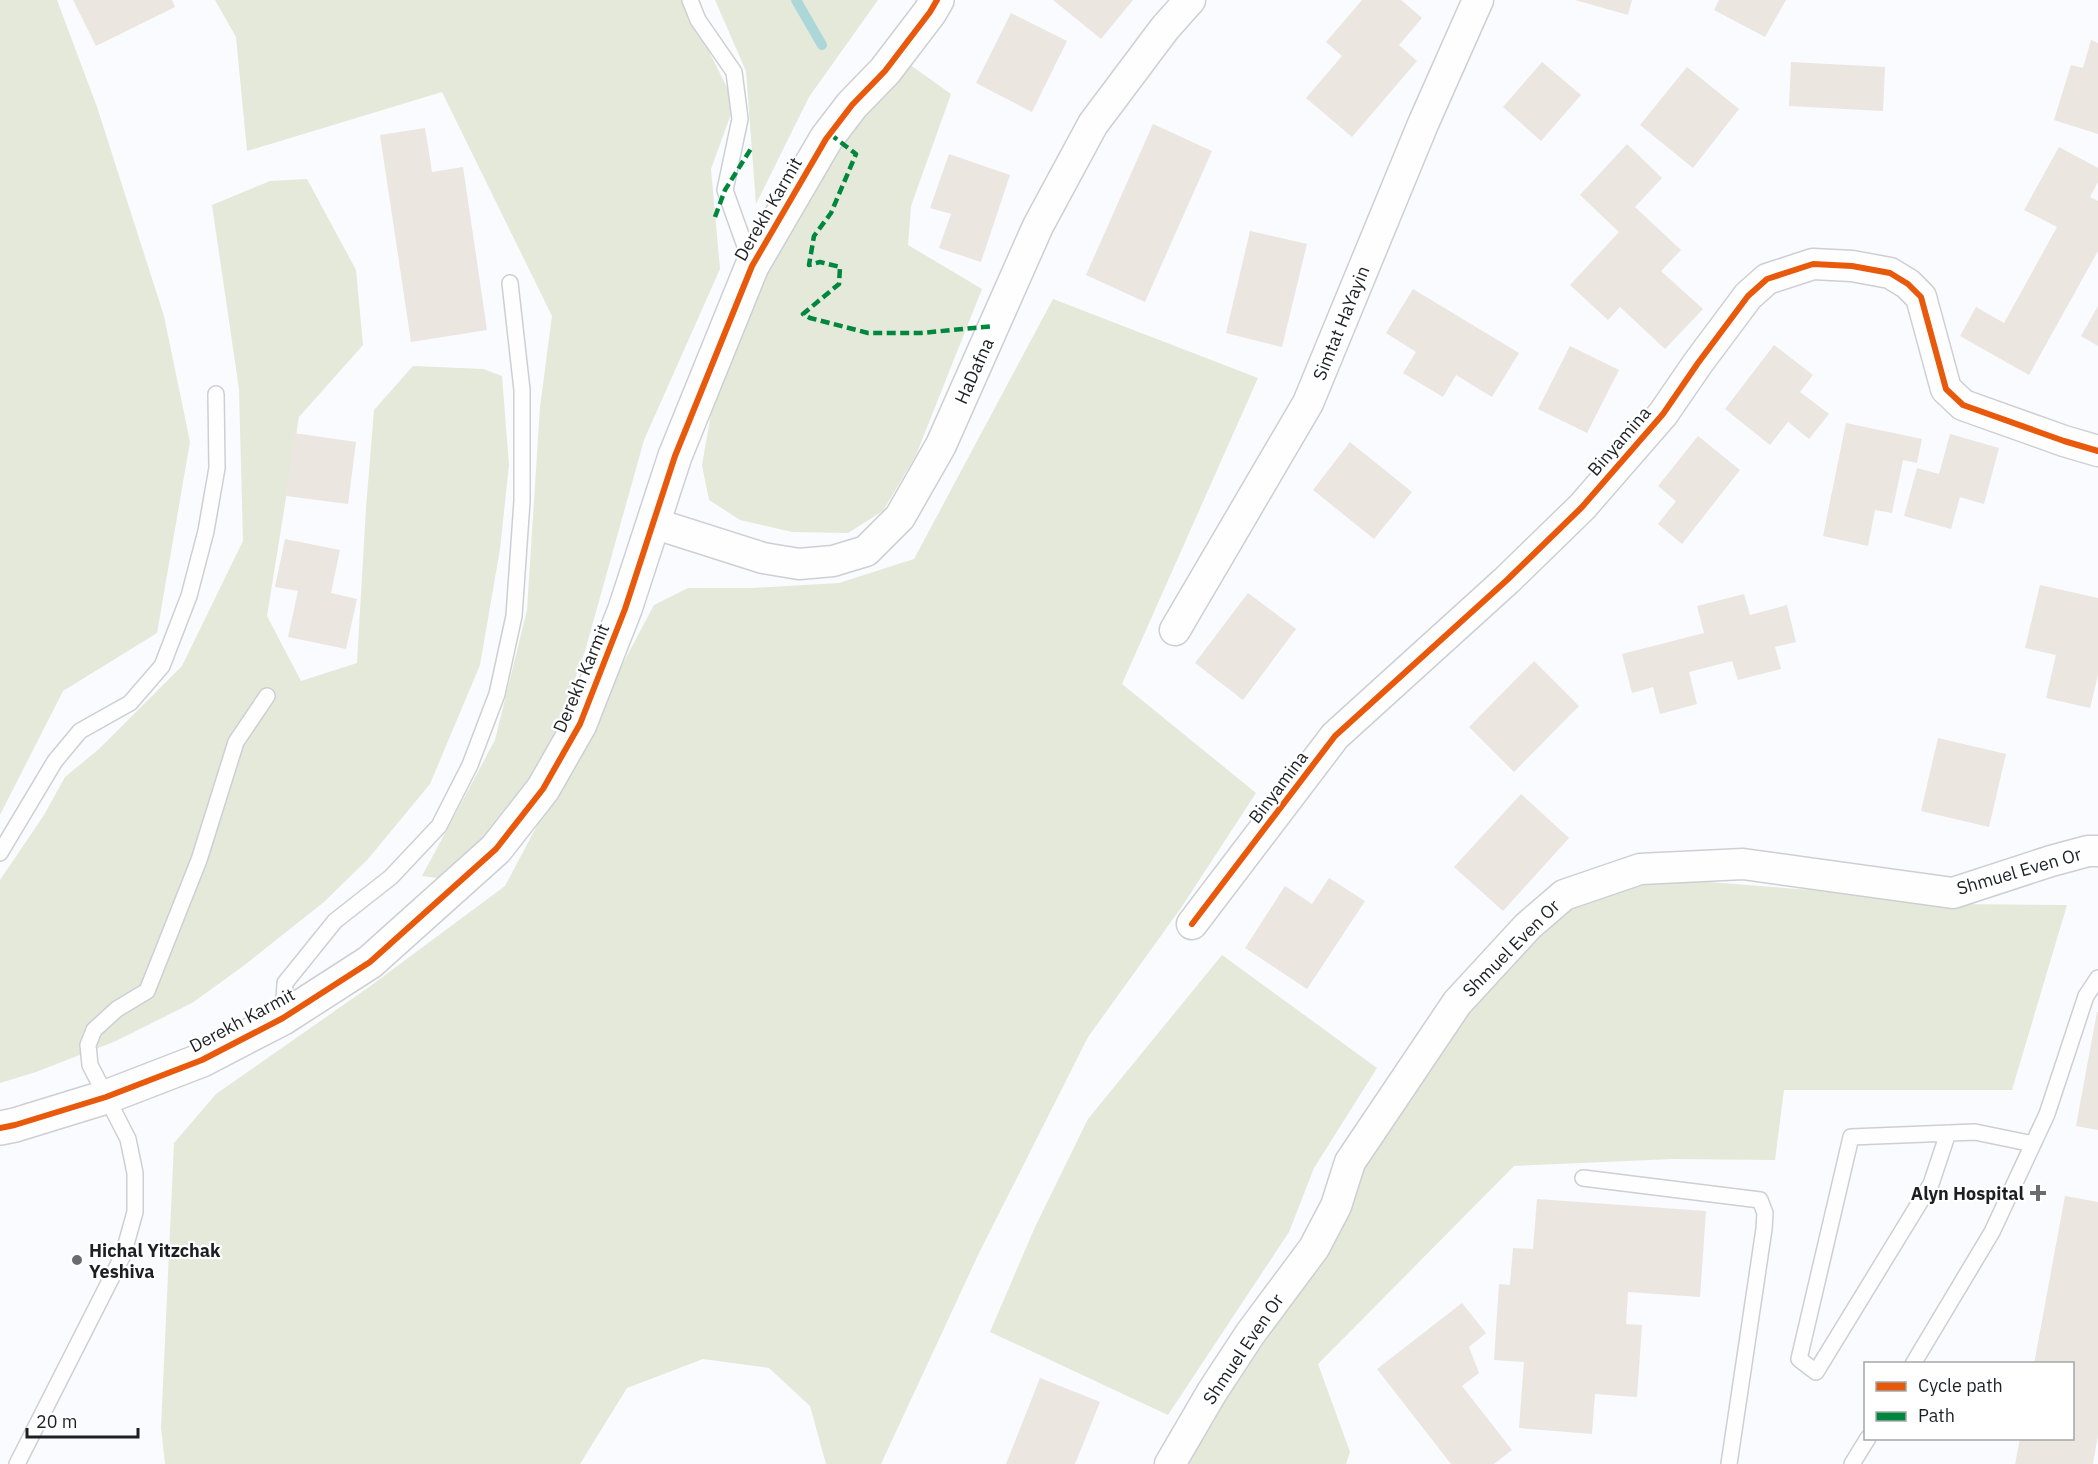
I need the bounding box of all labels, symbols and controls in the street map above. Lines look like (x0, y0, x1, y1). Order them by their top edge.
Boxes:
street label: Derekh Karmit (729, 153, 807, 265)
street label: Simtat HaYayin (1308, 262, 1374, 384)
street label: HaDafna (949, 334, 999, 408)
street label: Binyamina (1583, 401, 1656, 481)
street label: Derekh Karmit (548, 620, 614, 736)
street label: Binyamina (1243, 746, 1313, 828)
street label: Shmuel Even Or (1954, 842, 2084, 900)
street label: Shmuel Even Or (1457, 894, 1565, 1002)
street label: Derekh Karmit (185, 983, 299, 1057)
place label: Alyn Hospital (1911, 1182, 2025, 1205)
marker: Alyn Hospital (2029, 1184, 2047, 1202)
place label: Hichal Yitzchak Yeshiva (89, 1239, 221, 1283)
marker: Hichal Yitzchak Yeshiva (70, 1253, 84, 1267)
street label: Shmuel Even Or (1198, 1289, 1289, 1409)
legend (1864, 1362, 2074, 1440)
text: Cycle path (1918, 1374, 2003, 1397)
scale bar (27, 1401, 138, 1439)
text: Path (1918, 1404, 1955, 1427)
text: 20 m (36, 1410, 78, 1433)

